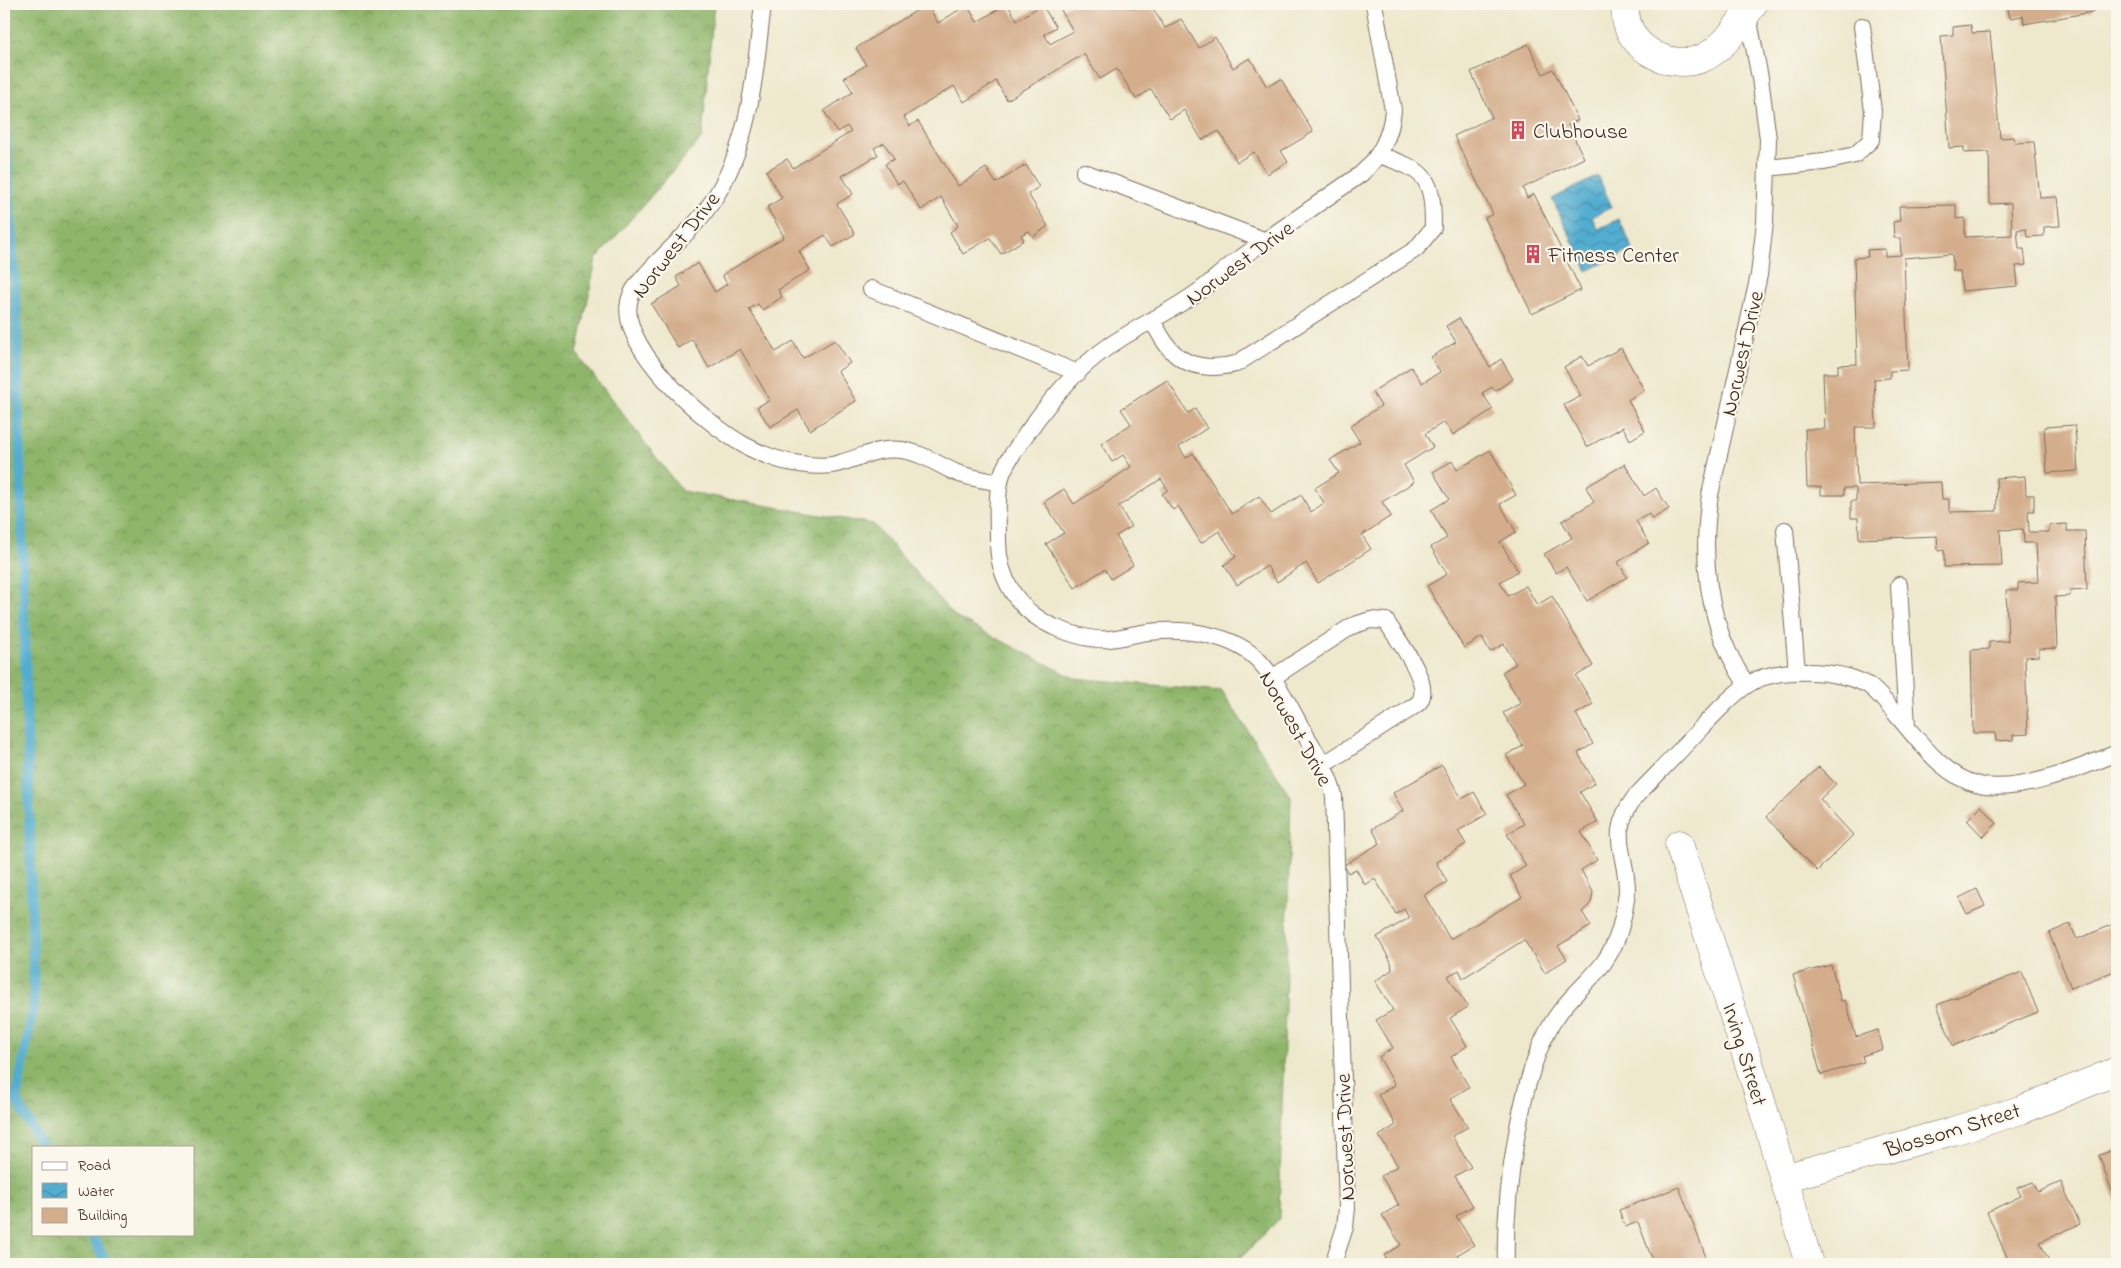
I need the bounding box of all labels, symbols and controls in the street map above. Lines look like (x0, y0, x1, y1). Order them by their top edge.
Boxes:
place label: Clubhouse (1533, 117, 1628, 149)
building icon: Clubhouse (1507, 119, 1529, 141)
street label: Norwest Drive (626, 186, 729, 306)
street label: Norwest Drive (1180, 214, 1302, 315)
place label: Fitness Center (1547, 241, 1679, 273)
building icon: Fitness Center (1522, 243, 1544, 265)
street label: Norwest Drive (1714, 288, 1774, 419)
street label: Norwest Drive (1249, 666, 1339, 793)
street label: Irving Street (1711, 999, 1774, 1111)
street label: Norwest Drive (1329, 1073, 1365, 1201)
street label: Blossom Street (1880, 1096, 2025, 1168)
legend (32, 1146, 195, 1236)
text: Road (78, 1155, 111, 1177)
text: Water (78, 1181, 114, 1203)
text: Building (77, 1205, 127, 1228)

